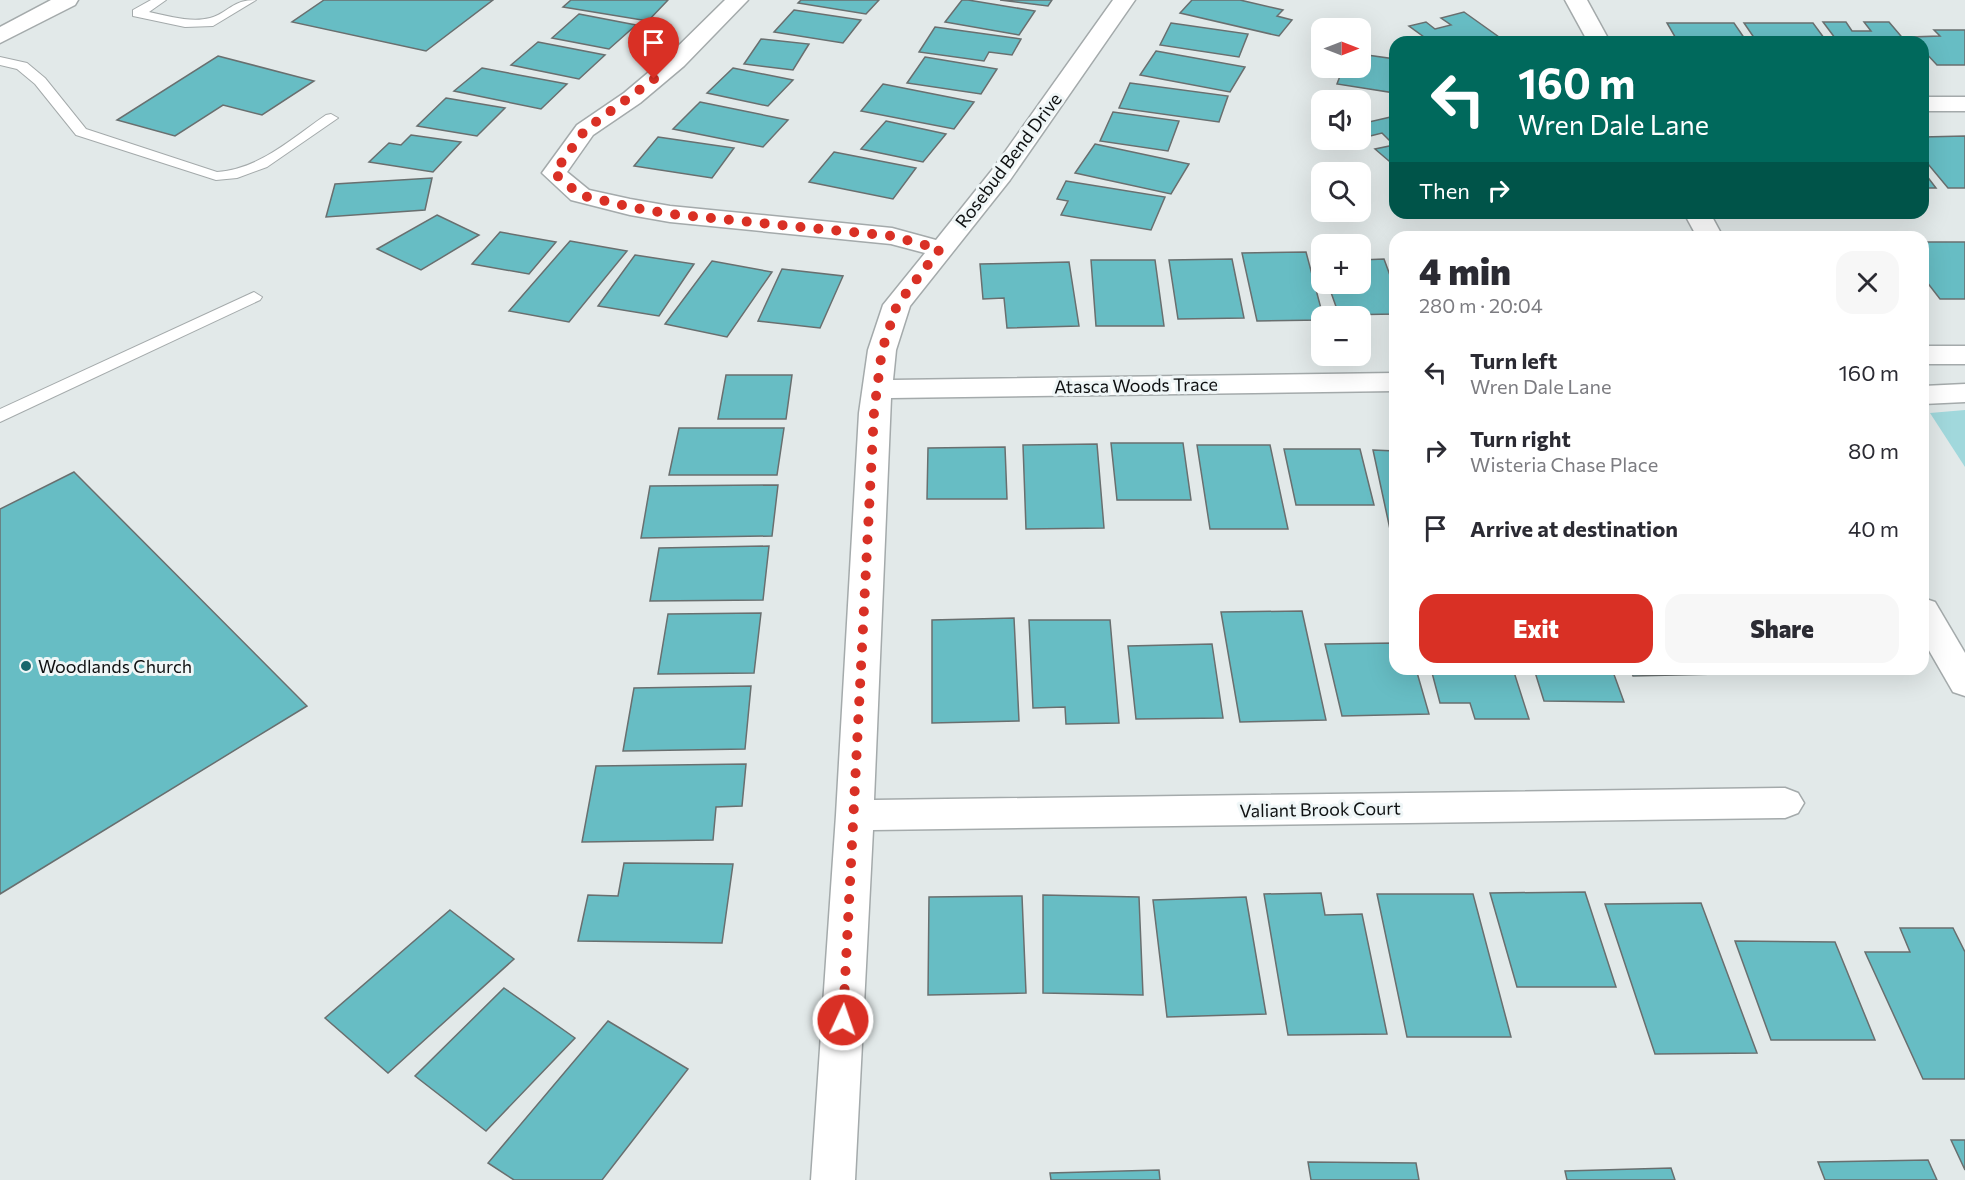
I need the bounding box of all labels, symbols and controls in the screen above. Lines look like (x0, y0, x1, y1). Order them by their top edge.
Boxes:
pin (628, 17, 679, 79)
north arrow (1311, 18, 1371, 78)
map controls (1311, 18, 1371, 366)
icon: arrive (637, 26, 670, 59)
text: 160 m (1518, 56, 1636, 108)
icon: left (1419, 60, 1497, 138)
street label: Rosebud Bend Drive (950, 88, 1066, 232)
button: sound (1311, 90, 1371, 150)
text: Wren Dale Lane (1518, 108, 1709, 141)
button: search (1311, 162, 1371, 222)
icon: right (1482, 174, 1515, 207)
text: Then (1419, 177, 1470, 204)
button: + (1311, 234, 1371, 294)
text: 4 min (1419, 248, 1511, 292)
button: close (1836, 251, 1899, 314)
text: 280 m · 20:04 (1419, 293, 1543, 317)
button: − (1311, 306, 1371, 366)
text: Turn left (1470, 347, 1557, 374)
icon: left (1419, 356, 1452, 389)
text: 160 m (1838, 359, 1899, 386)
street label: Atasca Woods Trace (1054, 373, 1218, 397)
text: Wren Dale Lane (1470, 374, 1611, 398)
text: Turn right (1470, 425, 1571, 452)
icon: right (1419, 434, 1452, 467)
text: 80 m (1848, 437, 1899, 464)
text: Wisteria Chase Place (1470, 452, 1658, 476)
icon: arrive (1419, 512, 1452, 545)
text: Arrive at destination (1470, 515, 1678, 542)
text: 40 m (1848, 515, 1899, 542)
button: Exit (1419, 594, 1653, 663)
button: Share (1665, 594, 1899, 663)
place label: Woodlands Church (38, 655, 192, 677)
marker: Woodlands Church (19, 659, 33, 673)
street label: Valiant Brook Court (1239, 797, 1401, 821)
position arrow (811, 988, 875, 1052)

